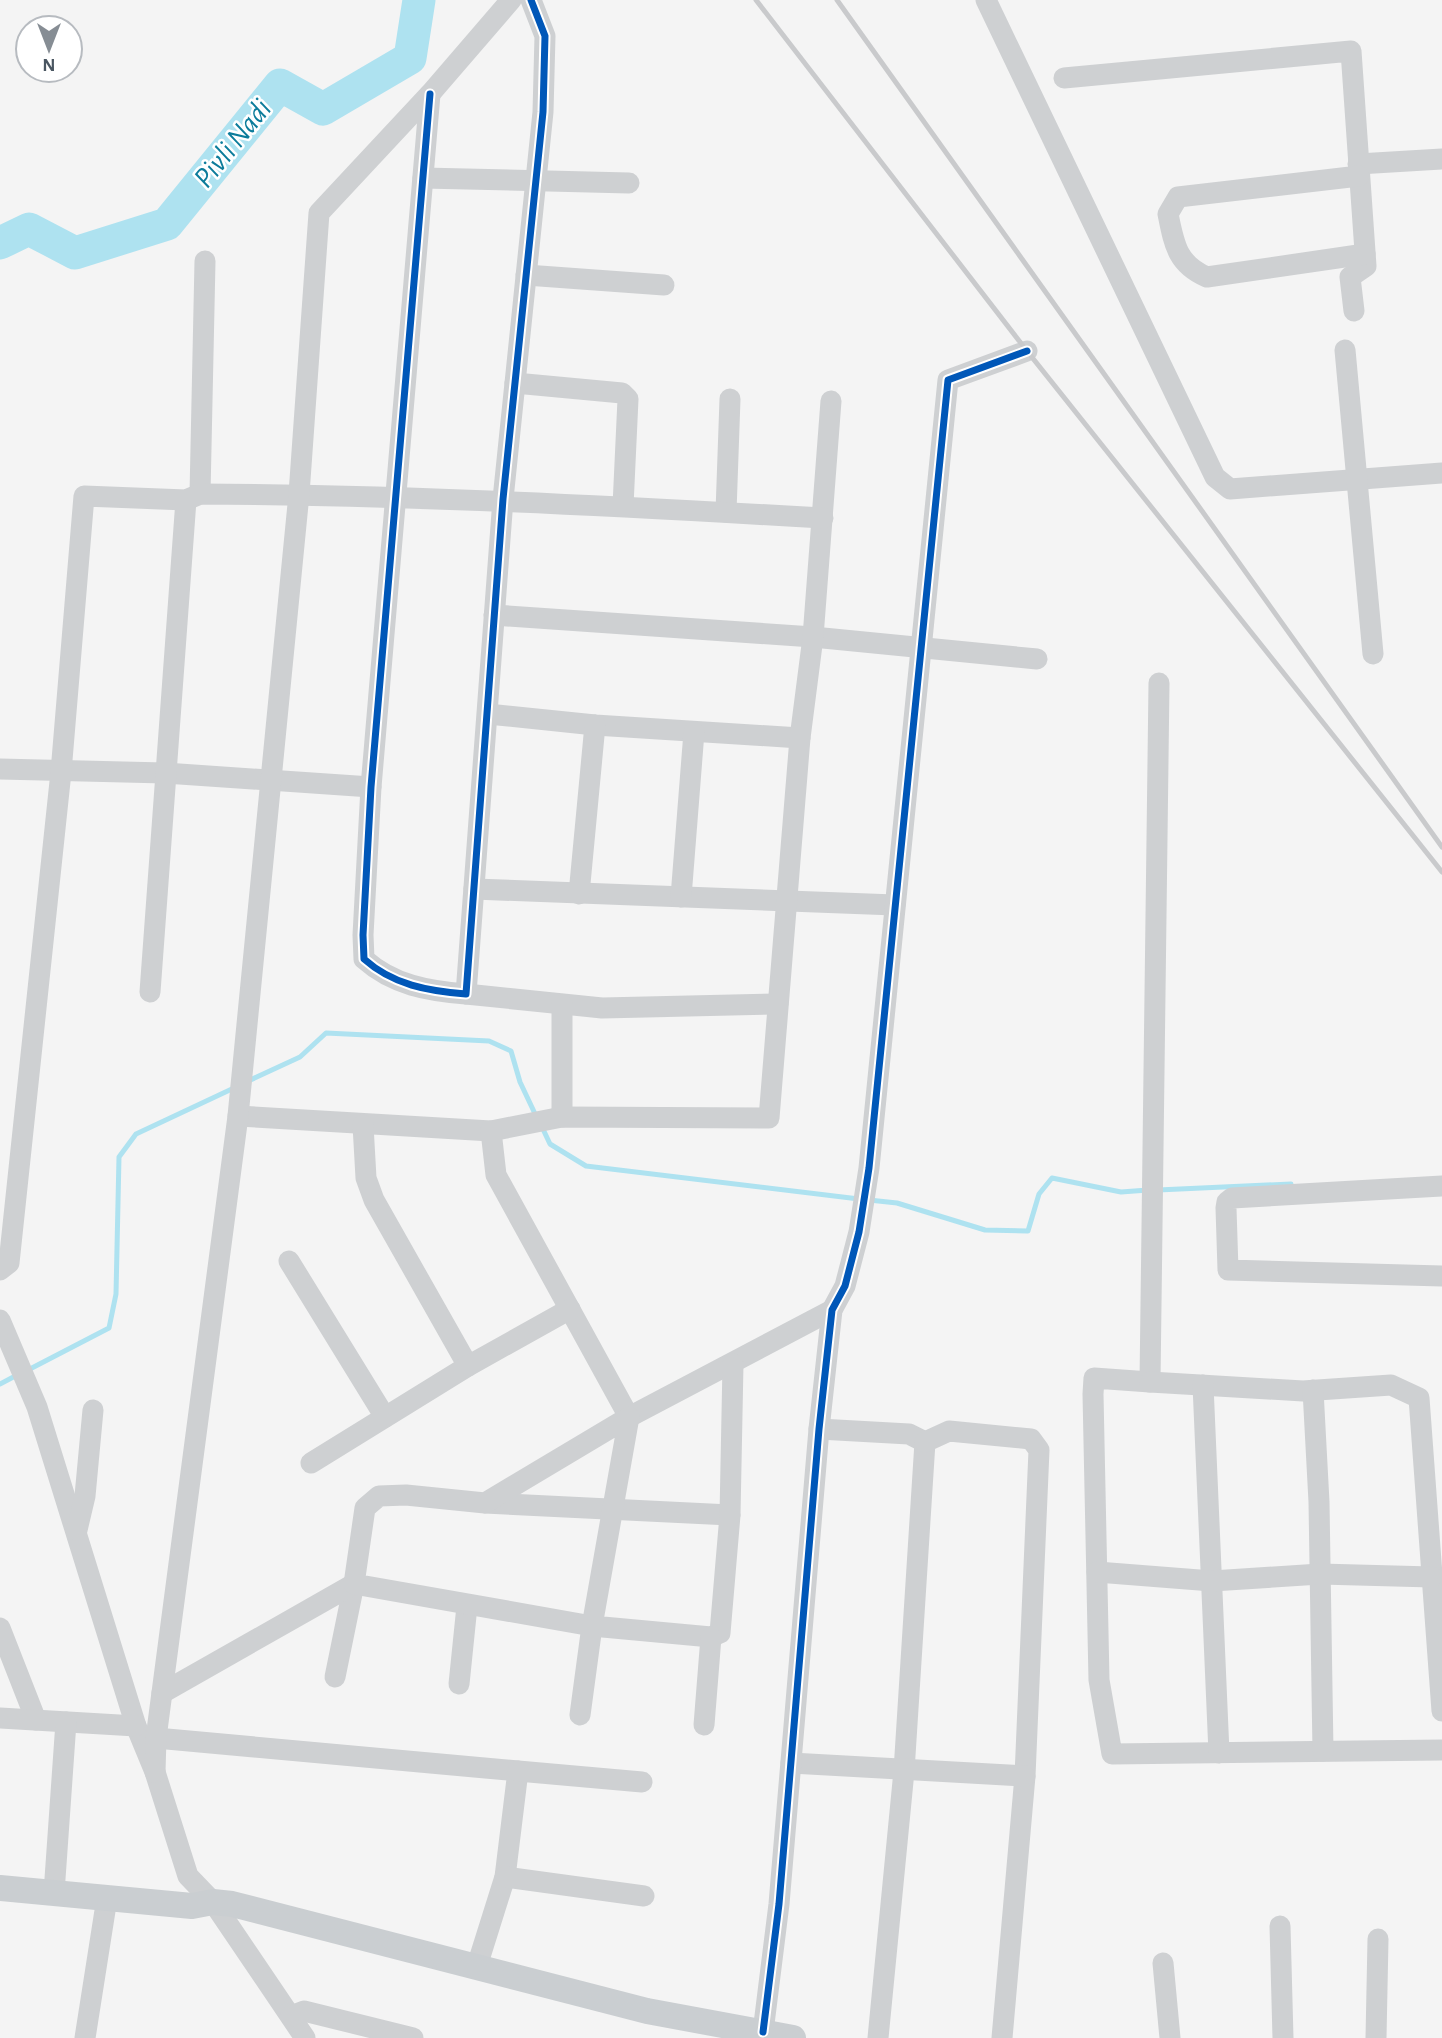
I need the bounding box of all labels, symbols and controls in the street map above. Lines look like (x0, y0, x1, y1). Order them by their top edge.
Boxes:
north arrow (14, 14, 84, 84)
text: N (42, 55, 56, 74)
water label: Pivli Nadi (188, 94, 277, 193)

